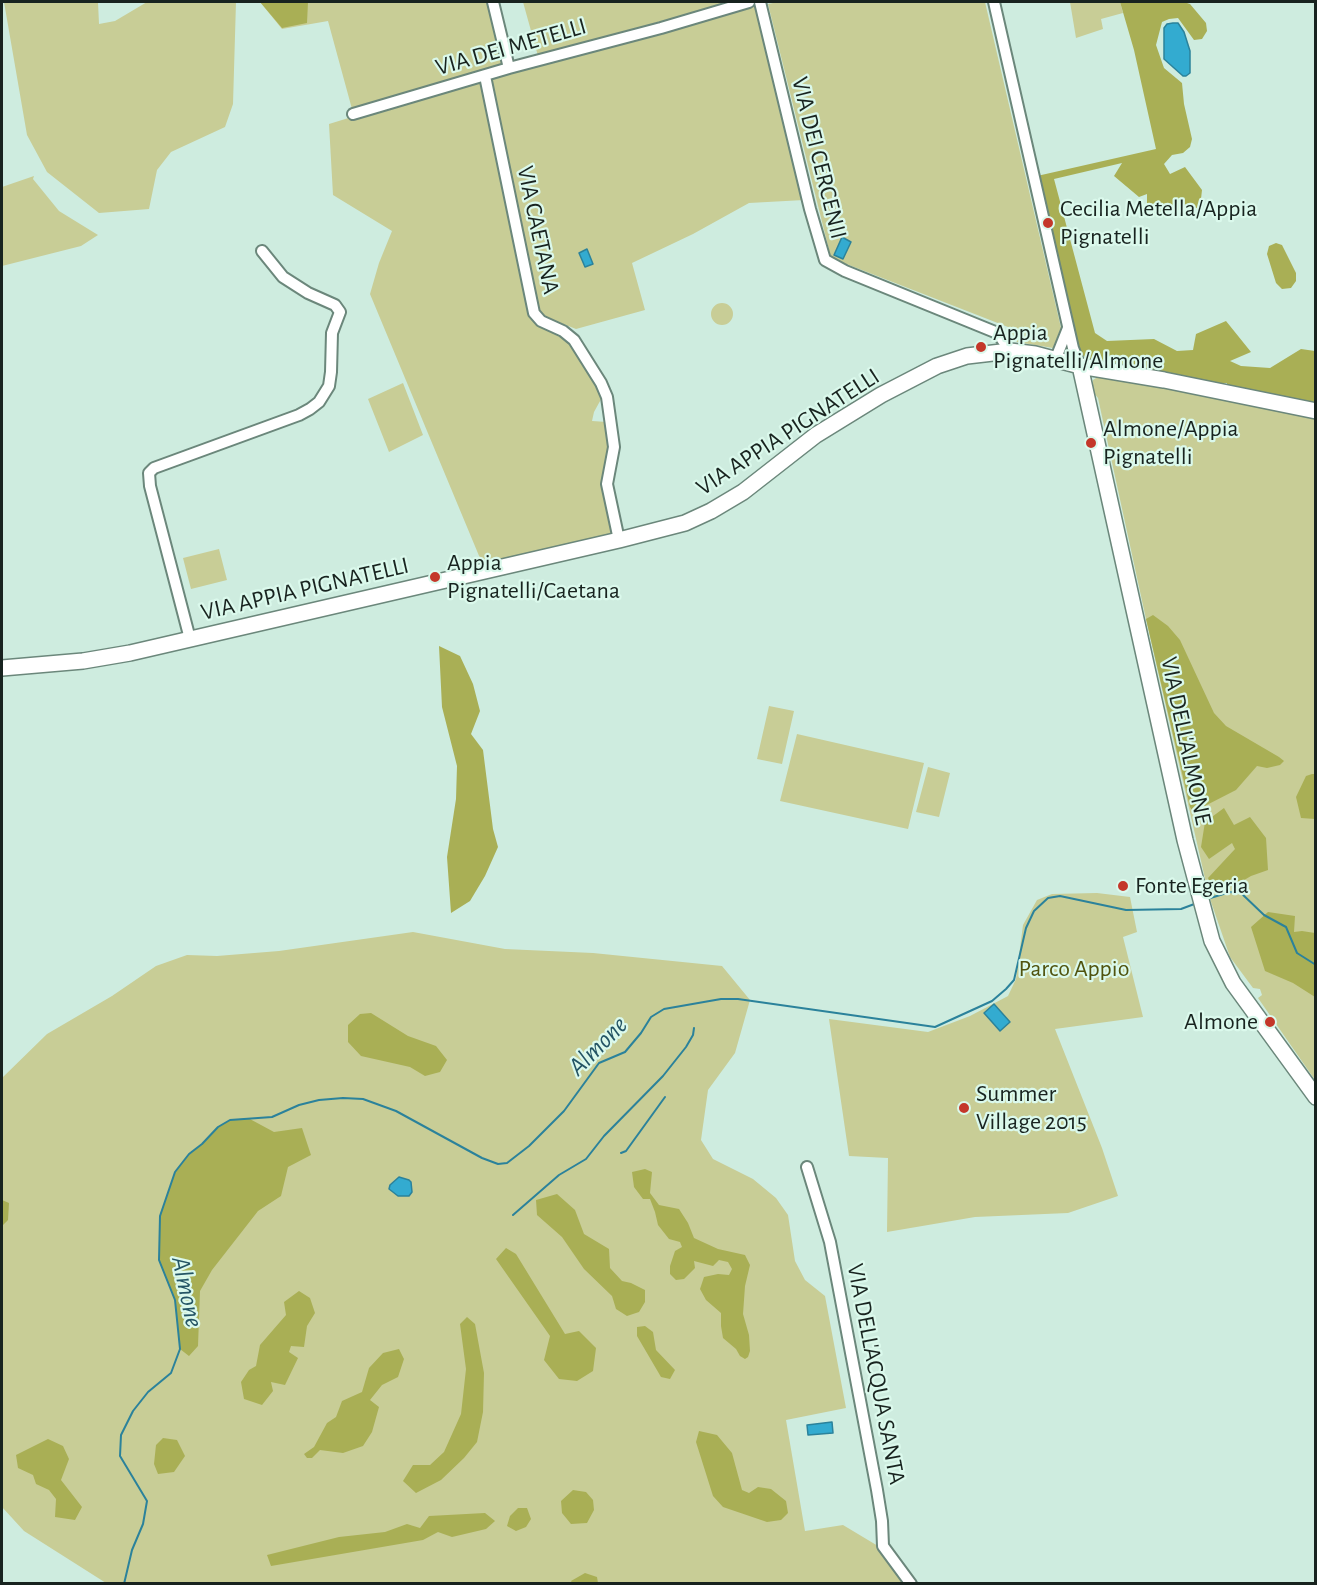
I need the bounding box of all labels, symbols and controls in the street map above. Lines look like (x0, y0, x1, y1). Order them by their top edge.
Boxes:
street label: VIA DEI METELLI (432, 12, 590, 82)
street label: VIA DEI CERCENII (785, 74, 853, 242)
street label: VIA CAETANA (510, 163, 566, 297)
place label: Cecilia Metella/Appia Pignatelli (1060, 195, 1257, 251)
marker: Cecilia Metella/Appia Pignatelli (1041, 216, 1055, 230)
place label: Appia Pignatelli/Almone (993, 319, 1163, 375)
marker: Appia Pignatelli/Almone (974, 340, 988, 354)
street label: VIA APPIA PIGNATELLI (691, 362, 885, 502)
place label: Almone/Appia Pignatelli (1103, 415, 1239, 471)
marker: Almone/Appia Pignatelli (1084, 436, 1098, 450)
place label: Appia Pignatelli/Caetana (447, 549, 620, 605)
street label: VIA APPIA PIGNATELLI (198, 551, 412, 627)
marker: Appia Pignatelli/Caetana (428, 570, 442, 584)
street label: VIA DELL'ALMONE (1154, 654, 1218, 828)
place label: Fonte Egeria (1135, 872, 1249, 900)
marker: Fonte Egeria (1116, 879, 1130, 893)
park label: Parco Appio (1019, 955, 1129, 983)
place label: Almone (1184, 1008, 1258, 1036)
water label: Almone (562, 1010, 634, 1082)
marker: Almone (1263, 1015, 1277, 1029)
place label: Summer Village 2015 (976, 1080, 1087, 1136)
marker: Summer Village 2015 (957, 1101, 971, 1115)
water label: Almone (164, 1254, 210, 1330)
street label: VIA DELL'ACQUA SANTA (840, 1261, 912, 1487)

